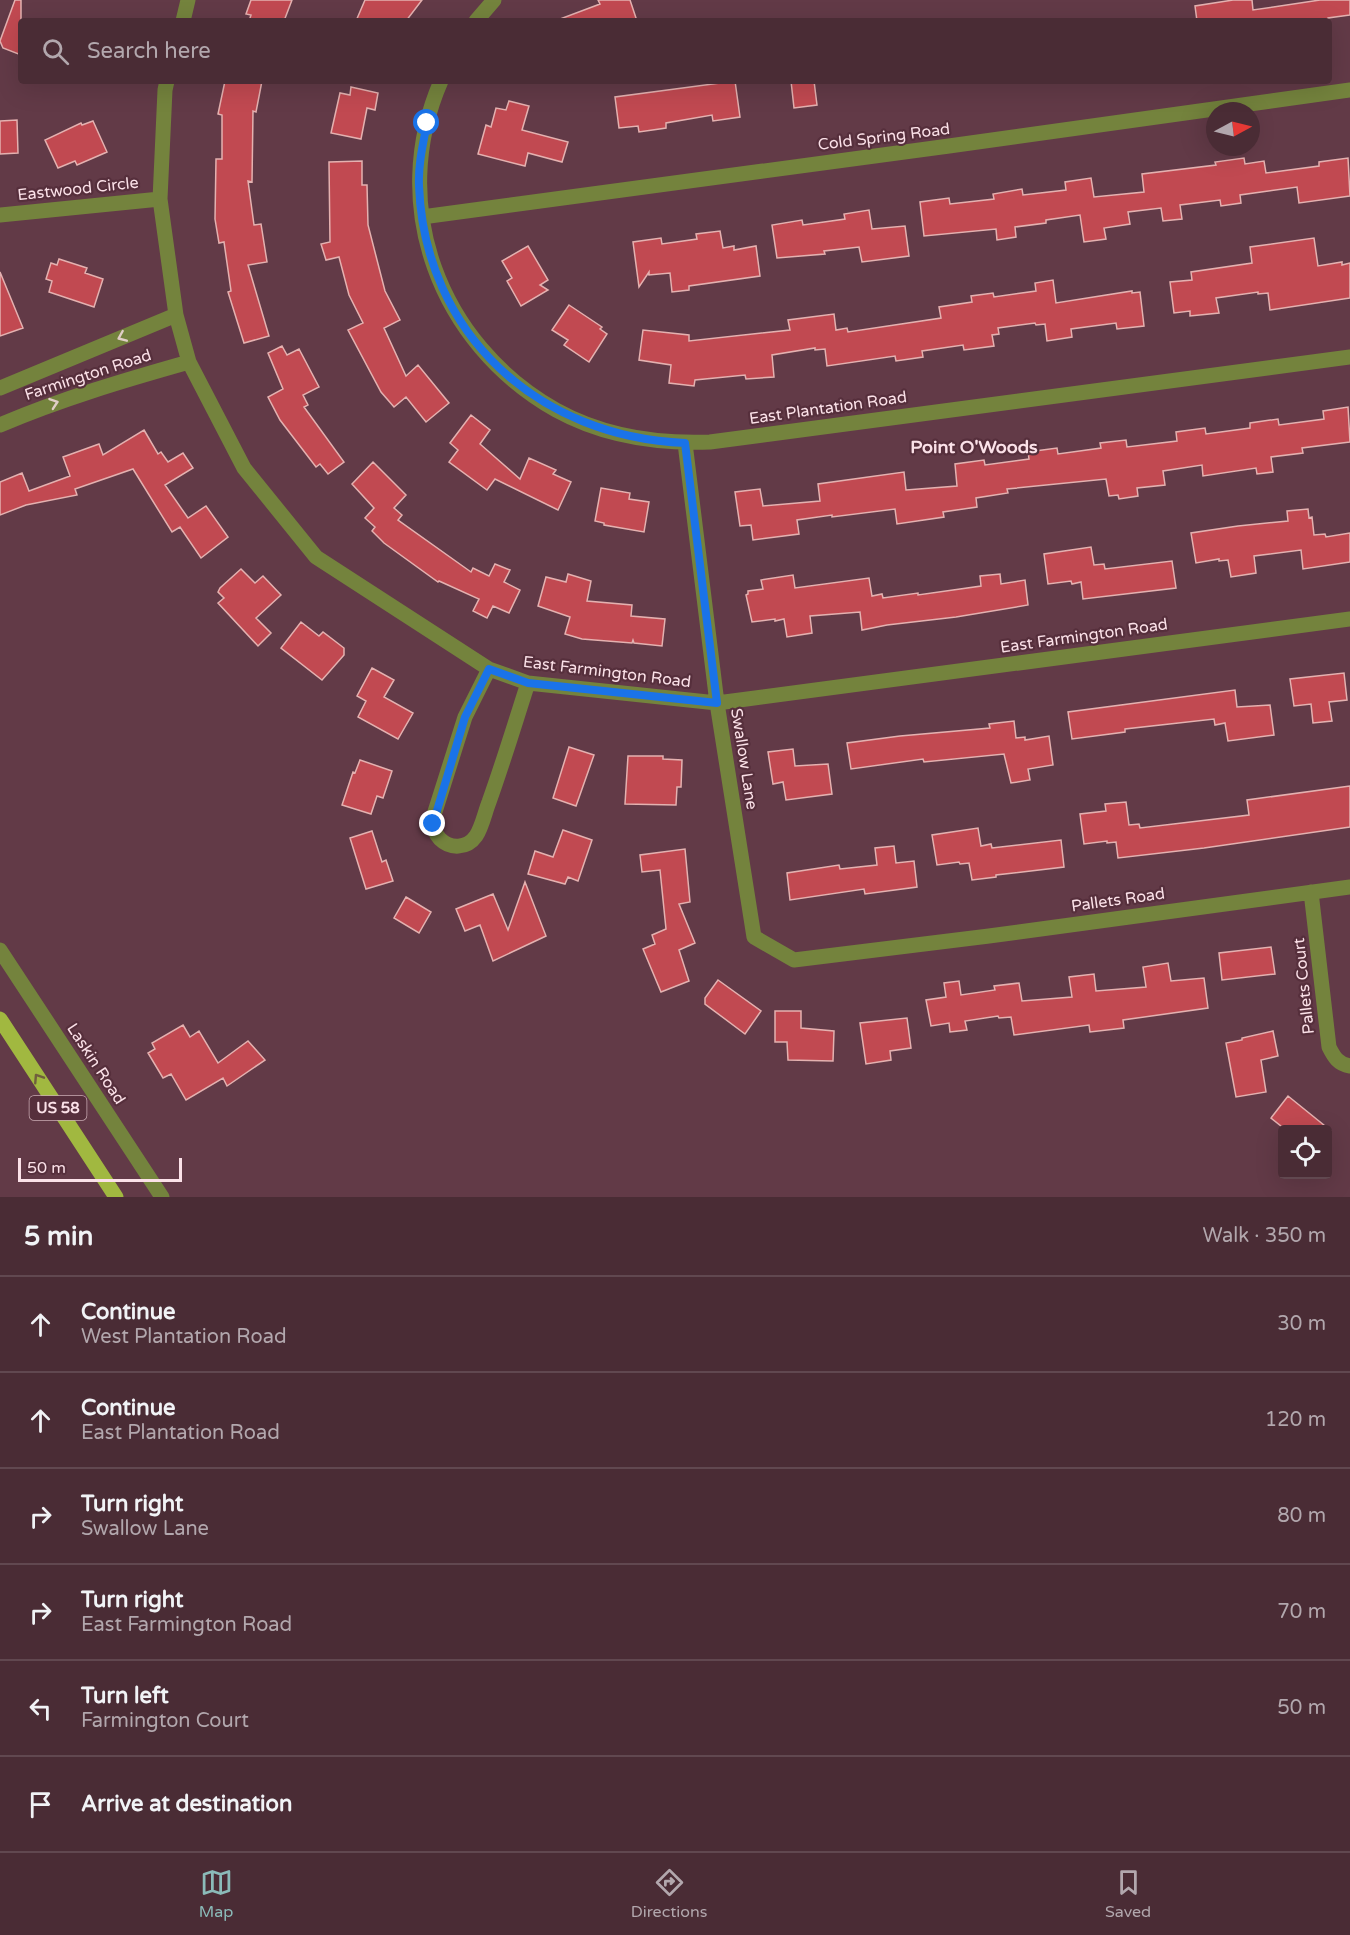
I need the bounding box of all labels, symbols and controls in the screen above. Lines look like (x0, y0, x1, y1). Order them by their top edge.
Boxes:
search box (18, 18, 1332, 84)
icon: search (39, 35, 72, 68)
text: Search here (87, 38, 211, 64)
north arrow (1206, 102, 1260, 156)
route start (413, 109, 439, 135)
street label: Cold Spring Road (817, 119, 951, 155)
street label: Eastwood Circle (16, 173, 140, 205)
one-way arrow (117, 330, 128, 342)
street label: Farmington Road (22, 345, 154, 405)
street label: East Plantation Road (748, 387, 908, 429)
one-way arrow (49, 398, 59, 411)
district label: Point O'Woods (910, 436, 1038, 458)
street label: East Farmington Road (999, 614, 1169, 658)
street label: East Farmington Road (522, 652, 692, 692)
street label: Swallow Lane (726, 707, 762, 811)
route end (419, 810, 445, 836)
street label: Pallets Road (1070, 884, 1166, 916)
street label: Pallets Court (1289, 937, 1319, 1035)
street label: Laskin Road (62, 1020, 130, 1108)
one-way arrow (34, 1073, 45, 1084)
road number: US 58 (29, 1096, 86, 1120)
map controls (1278, 1125, 1332, 1179)
button: locate (1278, 1125, 1332, 1179)
scale bar (18, 1155, 182, 1182)
text: 50 m (27, 1158, 66, 1178)
text: 5 min (24, 1221, 93, 1252)
text: Walk · 350 m (1203, 1224, 1326, 1248)
text: Continue (81, 1299, 176, 1325)
icon: ahead (24, 1308, 57, 1341)
text: 30 m (1277, 1312, 1326, 1336)
text: West Plantation Road (81, 1325, 287, 1349)
text: Continue (81, 1395, 176, 1421)
icon: ahead (24, 1404, 57, 1437)
text: 120 m (1265, 1408, 1326, 1432)
text: East Plantation Road (81, 1421, 280, 1445)
text: Turn right (81, 1491, 183, 1517)
icon: right (24, 1500, 57, 1533)
text: 80 m (1277, 1504, 1326, 1528)
text: Swallow Lane (81, 1517, 209, 1541)
text: Turn right (81, 1587, 183, 1613)
icon: right (24, 1596, 57, 1629)
text: 70 m (1277, 1600, 1326, 1624)
text: East Farmington Road (81, 1613, 292, 1637)
text: Turn left (81, 1683, 169, 1709)
icon: left (24, 1692, 57, 1725)
text: 50 m (1277, 1696, 1326, 1720)
text: Farmington Court (81, 1709, 249, 1733)
icon: arrive (24, 1788, 57, 1821)
text: Arrive at destination (81, 1791, 292, 1817)
tab: Map (199, 1866, 233, 1922)
tab: Directions (631, 1866, 707, 1922)
tab: Saved (1105, 1866, 1151, 1922)

